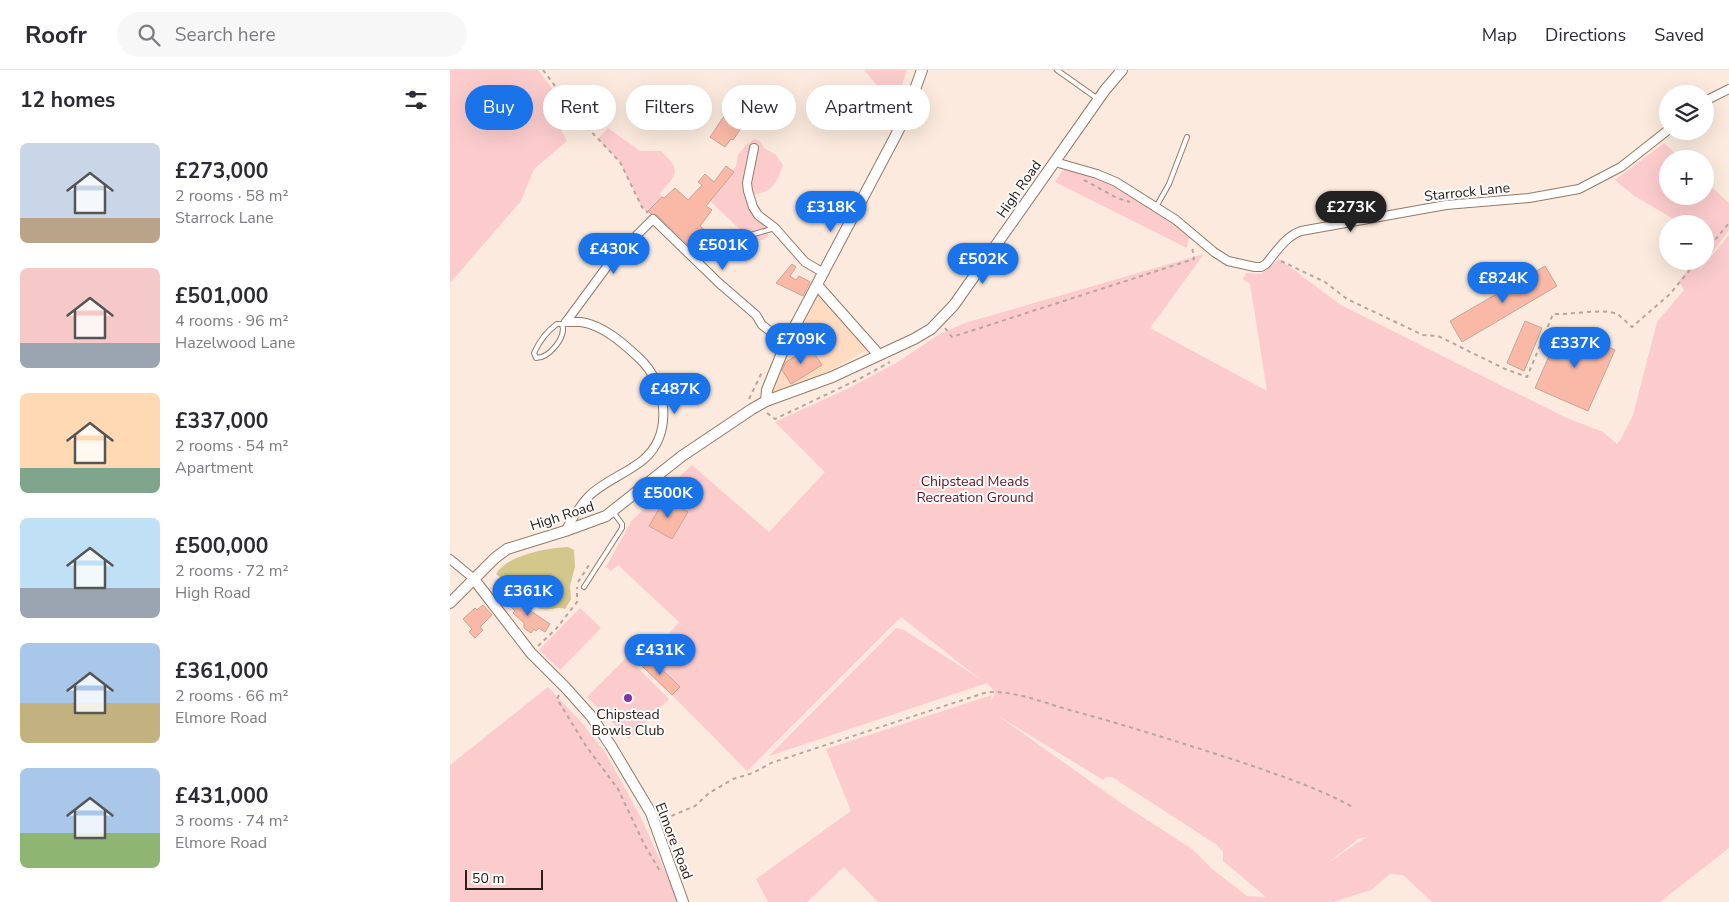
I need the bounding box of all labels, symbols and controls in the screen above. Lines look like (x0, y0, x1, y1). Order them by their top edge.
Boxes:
search box (117, 12, 467, 57)
text: Roofr (25, 19, 87, 51)
icon: search (135, 21, 163, 49)
text: Search here (175, 22, 276, 48)
text: Map (1482, 23, 1517, 47)
text: Directions (1545, 23, 1626, 47)
text: Saved (1654, 23, 1704, 47)
chip: Buy (465, 85, 533, 130)
chip: Rent (543, 85, 616, 130)
chip: Filters (626, 85, 712, 130)
chip: New (722, 85, 796, 130)
chip: Apartment (806, 85, 930, 130)
map controls (1659, 85, 1714, 270)
button: layers (1659, 85, 1714, 140)
text: 12 homes (20, 86, 115, 114)
icon: filters (402, 86, 430, 114)
button: + (1659, 150, 1714, 205)
street label: High Road (992, 156, 1046, 222)
text: £273,000 (175, 157, 268, 185)
icon: home (60, 163, 120, 223)
street label: Starrock Lane (1423, 178, 1511, 206)
text: 2 rooms · 58 m² (175, 185, 288, 207)
pin: £318K (796, 190, 866, 233)
pin: £273K (1316, 190, 1386, 233)
text: £318K (806, 196, 856, 218)
text: £273K (1326, 196, 1376, 218)
text: Starrock Lane (175, 207, 273, 229)
button: − (1659, 215, 1714, 270)
pin: £501K (688, 228, 758, 271)
pin: £430K (579, 232, 649, 275)
text: £501K (698, 234, 748, 256)
text: £430K (589, 238, 639, 260)
pin: £502K (948, 242, 1018, 285)
text: £502K (958, 248, 1008, 270)
pin: £824K (1468, 262, 1538, 304)
text: £824K (1478, 267, 1528, 289)
text: £501,000 (175, 282, 268, 310)
icon: home (60, 288, 120, 348)
text: 4 rooms · 96 m² (175, 310, 288, 332)
pin: £709K (766, 322, 836, 365)
pin: £337K (1540, 326, 1610, 369)
text: £709K (776, 328, 826, 350)
text: Hazelwood Lane (175, 332, 295, 354)
text: £337K (1550, 332, 1600, 354)
pin: £487K (640, 372, 710, 415)
text: £487K (650, 378, 700, 400)
text: £337,000 (175, 407, 268, 435)
icon: home (60, 413, 120, 473)
text: 2 rooms · 54 m² (175, 435, 288, 457)
text: Apartment (175, 457, 253, 479)
park label: Chipstead Meads Recreation Ground (916, 472, 1034, 507)
pin: £500K (633, 476, 703, 519)
text: £500K (643, 482, 693, 504)
street label: High Road (528, 497, 596, 535)
text: £500,000 (175, 532, 268, 560)
icon: home (60, 538, 120, 598)
text: 2 rooms · 72 m² (175, 560, 288, 582)
pin: £361K (493, 574, 563, 617)
text: £361K (503, 580, 553, 602)
text: High Road (175, 582, 251, 604)
pin: £431K (625, 634, 695, 676)
text: £431K (635, 639, 685, 661)
text: £361,000 (175, 657, 268, 685)
icon: home (60, 663, 120, 723)
text: 2 rooms · 66 m² (175, 685, 288, 707)
marker: Chipstead Bowls Club (622, 692, 634, 704)
place label: Chipstead Bowls Club (592, 705, 664, 740)
text: Elmore Road (175, 707, 267, 729)
text: £431,000 (175, 782, 268, 810)
icon: home (60, 788, 120, 848)
street label: Elmore Road (651, 800, 697, 882)
text: 3 rooms · 74 m² (175, 810, 288, 832)
text: Elmore Road (175, 832, 267, 854)
scale bar (465, 867, 542, 890)
text: 50 m (472, 869, 504, 888)

